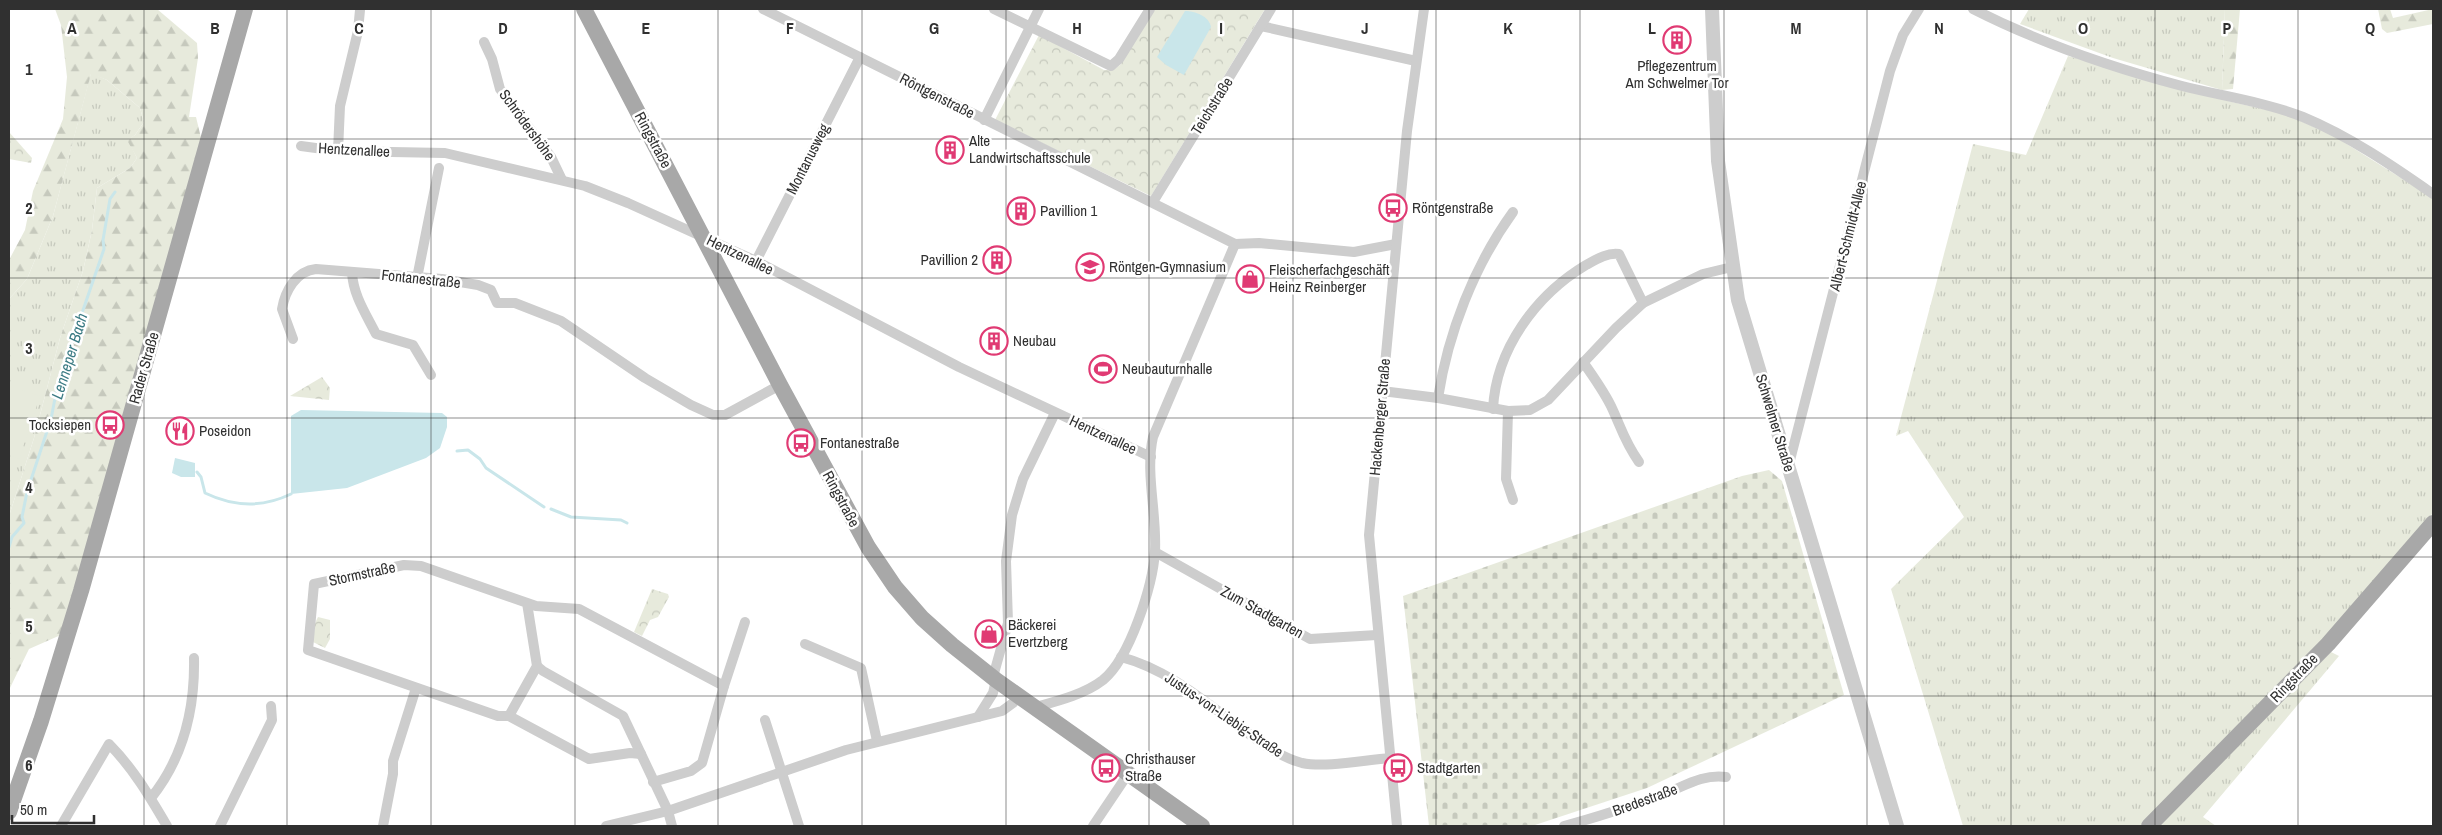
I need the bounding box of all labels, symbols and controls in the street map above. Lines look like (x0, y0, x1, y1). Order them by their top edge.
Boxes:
text: A (67, 17, 77, 39)
text: B (210, 17, 220, 39)
text: C (354, 17, 364, 39)
text: D (498, 17, 508, 39)
text: E (642, 17, 651, 39)
text: F (786, 17, 794, 39)
text: G (929, 17, 939, 39)
text: H (1072, 17, 1082, 39)
text: I (1219, 17, 1223, 39)
text: J (1361, 17, 1369, 39)
text: K (1503, 17, 1513, 39)
text: L (1648, 17, 1656, 39)
text: M (1791, 17, 1802, 39)
text: N (1934, 17, 1944, 39)
text: O (2078, 17, 2088, 39)
text: P (2223, 17, 2232, 39)
text: Q (2365, 17, 2375, 39)
building icon: Pflegezentrum Am Schwelmer Tor (1662, 25, 1692, 55)
place label: Pflegezentrum Am Schwelmer Tor (1625, 55, 1729, 93)
text: 1 (25, 58, 33, 80)
street label: Röntgenstraße (896, 68, 978, 123)
street label: Teichstraße (1186, 73, 1238, 139)
street label: Schrödershöhe (494, 85, 561, 165)
street label: Ringstraße (630, 108, 677, 172)
street label: Montanusweg (781, 120, 834, 198)
place label: Alte Landwirtschaftsschule (968, 130, 1091, 168)
building icon: Alte Landwirtschaftsschule (935, 135, 965, 165)
street label: Hentzenallee (318, 137, 391, 162)
street label: Albert-Schmidt-Allee (1823, 178, 1871, 294)
bus stop icon: Röntgenstraße (1378, 193, 1408, 223)
building icon: Pavillion 1 (1006, 196, 1036, 226)
text: 2 (25, 197, 33, 219)
place label: Röntgenstraße (1412, 197, 1494, 218)
place label: Pavillion 1 (1040, 200, 1098, 221)
street label: Hentzenallee (703, 229, 777, 280)
building icon: Pavillion 2 (982, 245, 1012, 275)
place label: Pavillion 2 (921, 249, 978, 270)
school or university icon: Röntgen-Gymnasium (1075, 252, 1105, 282)
place label: Röntgen-Gymnasium (1109, 256, 1226, 277)
place label: Fleischerfachgeschäft Heinz Reinberger (1269, 259, 1390, 297)
street label: Fontanestraße (380, 264, 462, 293)
shop icon: Fleischerfachgeschäft Heinz Reinberger (1235, 264, 1265, 294)
water label: Lenneper Bach (45, 310, 93, 402)
building icon: Neubau (979, 326, 1009, 356)
street label: Rader Straße (123, 329, 164, 406)
place label: Neubau (1013, 330, 1056, 351)
text: 3 (25, 337, 33, 359)
sports icon: Neubauturnhalle (1088, 354, 1118, 384)
street label: Hackenberger Straße (1364, 357, 1395, 476)
place label: Neubauturnhalle (1122, 358, 1212, 379)
street label: Schwelmer Straße (1751, 371, 1800, 474)
bus stop icon: Tocksiepen (95, 410, 125, 440)
street label: Hentzenallee (1066, 410, 1140, 459)
place label: Tocksiepen (29, 414, 91, 435)
restaurant icon: Poseidon (165, 416, 195, 446)
place label: Poseidon (199, 420, 251, 441)
bus stop icon: Fontanestraße (786, 428, 816, 458)
place label: Fontanestraße (820, 432, 900, 453)
street label: Ringstraße (818, 467, 865, 531)
text: 4 (25, 476, 33, 498)
street label: Stormstraße (327, 556, 397, 591)
street label: Zum Stadtgarten (1217, 580, 1307, 643)
place label: Bäckerei Evertzberg (1008, 614, 1068, 652)
text: 5 (25, 615, 33, 637)
shop icon: Bäckerei Evertzberg (974, 619, 1004, 649)
street label: Ringstraße (2265, 648, 2322, 707)
street label: Justus-von-Liebig-Straße (1161, 667, 1288, 762)
place label: Christhauser Straße (1125, 748, 1195, 786)
bus stop icon: Christhauser Straße (1091, 753, 1121, 783)
bus stop icon: Stadtgarten (1383, 753, 1413, 783)
text: 6 (25, 754, 33, 776)
place label: Stadtgarten (1417, 757, 1481, 778)
street label: Bredestraße (1609, 778, 1680, 821)
scale bar (12, 792, 95, 824)
text: 50 m (20, 799, 47, 820)

